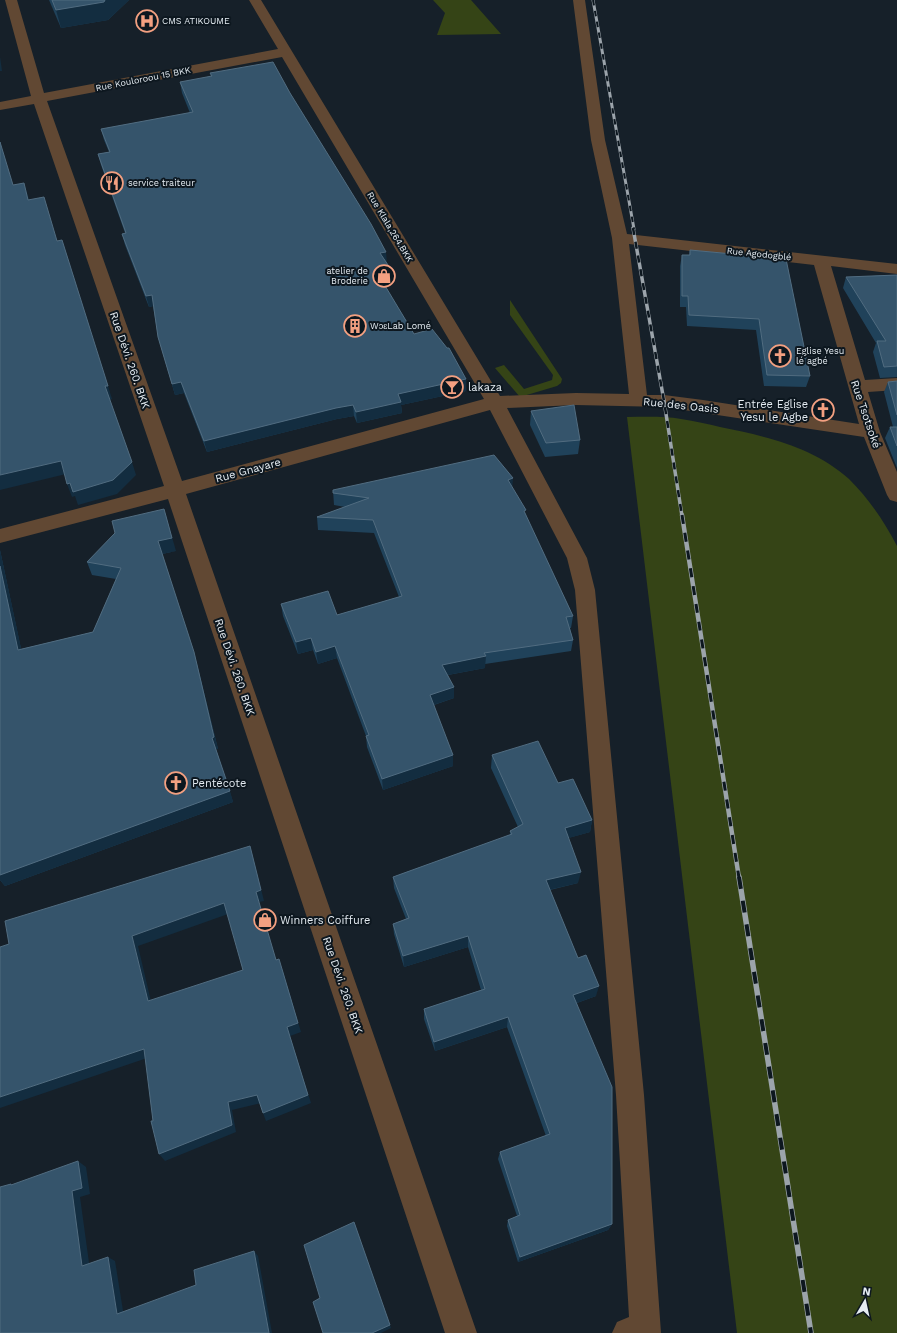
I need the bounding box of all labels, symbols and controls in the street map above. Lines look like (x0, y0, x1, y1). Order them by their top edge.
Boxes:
hospital icon: CMS ATIKOUME (134, 8, 160, 34)
place label: CMS ATIKOUME (162, 16, 230, 26)
street label: Rue Kouloroou 15 BKK (95, 65, 191, 93)
restaurant icon: service traiteur (99, 170, 125, 196)
place label: service traiteur (128, 178, 195, 188)
street label: Rue Klala,264.BKK (365, 190, 415, 264)
street label: Rue Agodogblé (726, 246, 792, 262)
shop icon: atelier de Broderie (371, 263, 397, 289)
place label: atelier de Broderie (326, 266, 368, 286)
street label: Rue Dévi. 260. BKK (107, 310, 152, 410)
building icon: WɔɛLab Lomé (342, 313, 368, 339)
place label: WɔɛLab Lomé (370, 321, 431, 331)
church icon: Eglise Yesu lé agbé (767, 343, 793, 369)
place label: Eglise Yesu lé agbé (796, 346, 844, 366)
bar icon: lakaza (439, 374, 465, 400)
street label: Rue Tsotsoké (848, 378, 883, 450)
place label: lakaza (468, 381, 502, 394)
street label: Rue des Oasis (643, 395, 720, 416)
church icon: Entrée Eglise Yesu le Agbe (810, 397, 836, 423)
place label: Entrée Eglise Yesu le Agbe (738, 398, 808, 424)
street label: Rue Gnayare (214, 456, 282, 485)
street label: Rue Dévi. 260. BKK (212, 617, 257, 717)
church icon: Pentécote (163, 770, 189, 796)
place label: Pentécote (192, 777, 246, 790)
shop icon: Winners Coiffure (252, 907, 278, 933)
place label: Winners Coiffure (280, 914, 370, 927)
street label: Rue Dévi. 260. BKK (320, 935, 365, 1035)
north arrow (845, 1281, 885, 1321)
text: N (861, 1285, 872, 1299)

